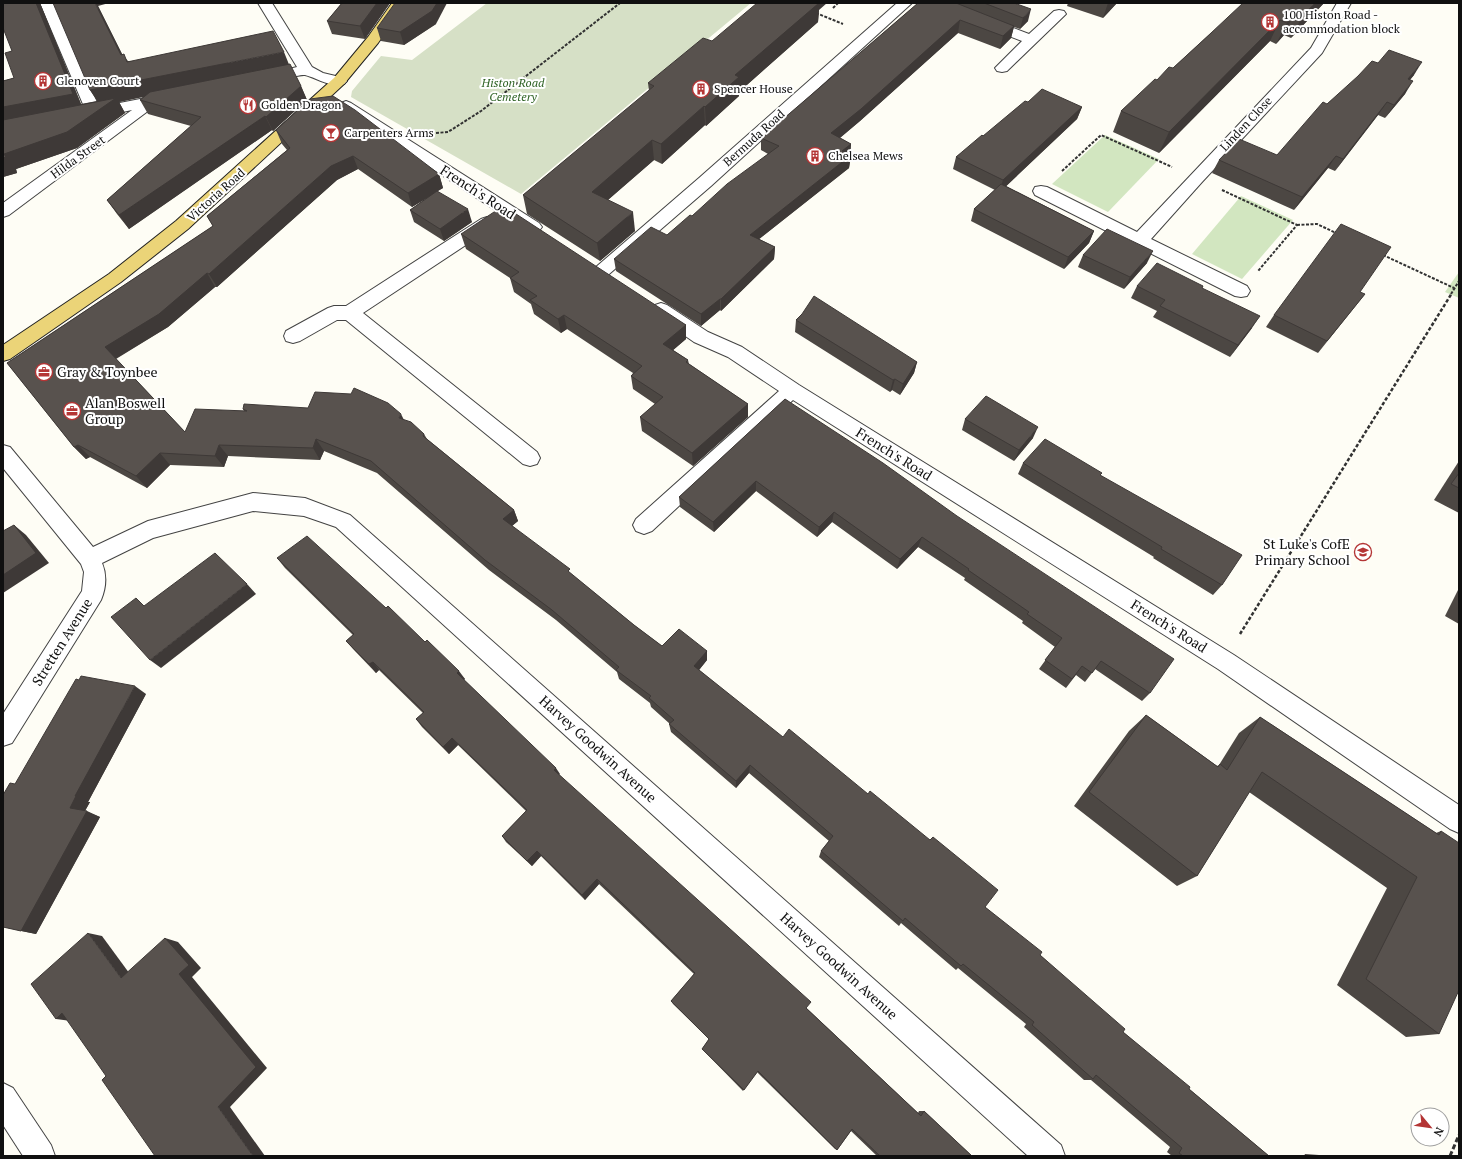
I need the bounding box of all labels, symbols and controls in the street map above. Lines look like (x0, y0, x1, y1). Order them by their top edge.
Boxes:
place label: 100 Histon Road - accommodation block (1283, 7, 1401, 36)
building icon: 100 Histon Road - accommodation block (1260, 12, 1280, 32)
building icon: Glenoven Court (33, 71, 53, 91)
place label: Glenoven Court (56, 73, 140, 88)
park label: Histon Road Cemetery (481, 75, 545, 104)
building icon: Spencer House (691, 79, 711, 99)
place label: Spencer House (714, 81, 793, 96)
street label: Linden Close (1217, 93, 1275, 154)
restaurant icon: Golden Dragon (238, 95, 258, 115)
place label: Golden Dragon (261, 97, 342, 112)
street label: Bermuda Road (720, 106, 788, 169)
bar icon: Carpenters Arms (321, 123, 341, 143)
place label: Carpenters Arms (344, 125, 434, 140)
street label: Hilda Street (48, 132, 108, 181)
building icon: Chelsea Mews (805, 146, 825, 166)
place label: Chelsea Mews (828, 148, 903, 163)
street label: French's Road (437, 160, 520, 223)
street label: Victoria Road (184, 165, 248, 224)
office icon: Gray & Toynbee (34, 362, 54, 382)
place label: Gray & Toynbee (57, 362, 158, 381)
place label: Alan Boswell Group (85, 393, 165, 428)
office icon: Alan Boswell Group (62, 401, 82, 421)
street label: French's Road (853, 423, 936, 485)
place label: St Luke's CofE Primary School (1255, 534, 1350, 569)
school or university icon: St Luke's CofE Primary School (1353, 542, 1373, 562)
street label: Stretten Avenue (27, 594, 96, 689)
street label: French's Road (1128, 595, 1211, 657)
street label: Harvey Goodwin Avenue (536, 691, 661, 806)
street label: Harvey Goodwin Avenue (777, 908, 902, 1023)
north arrow (1410, 1107, 1450, 1147)
text: N (1430, 1125, 1447, 1139)

